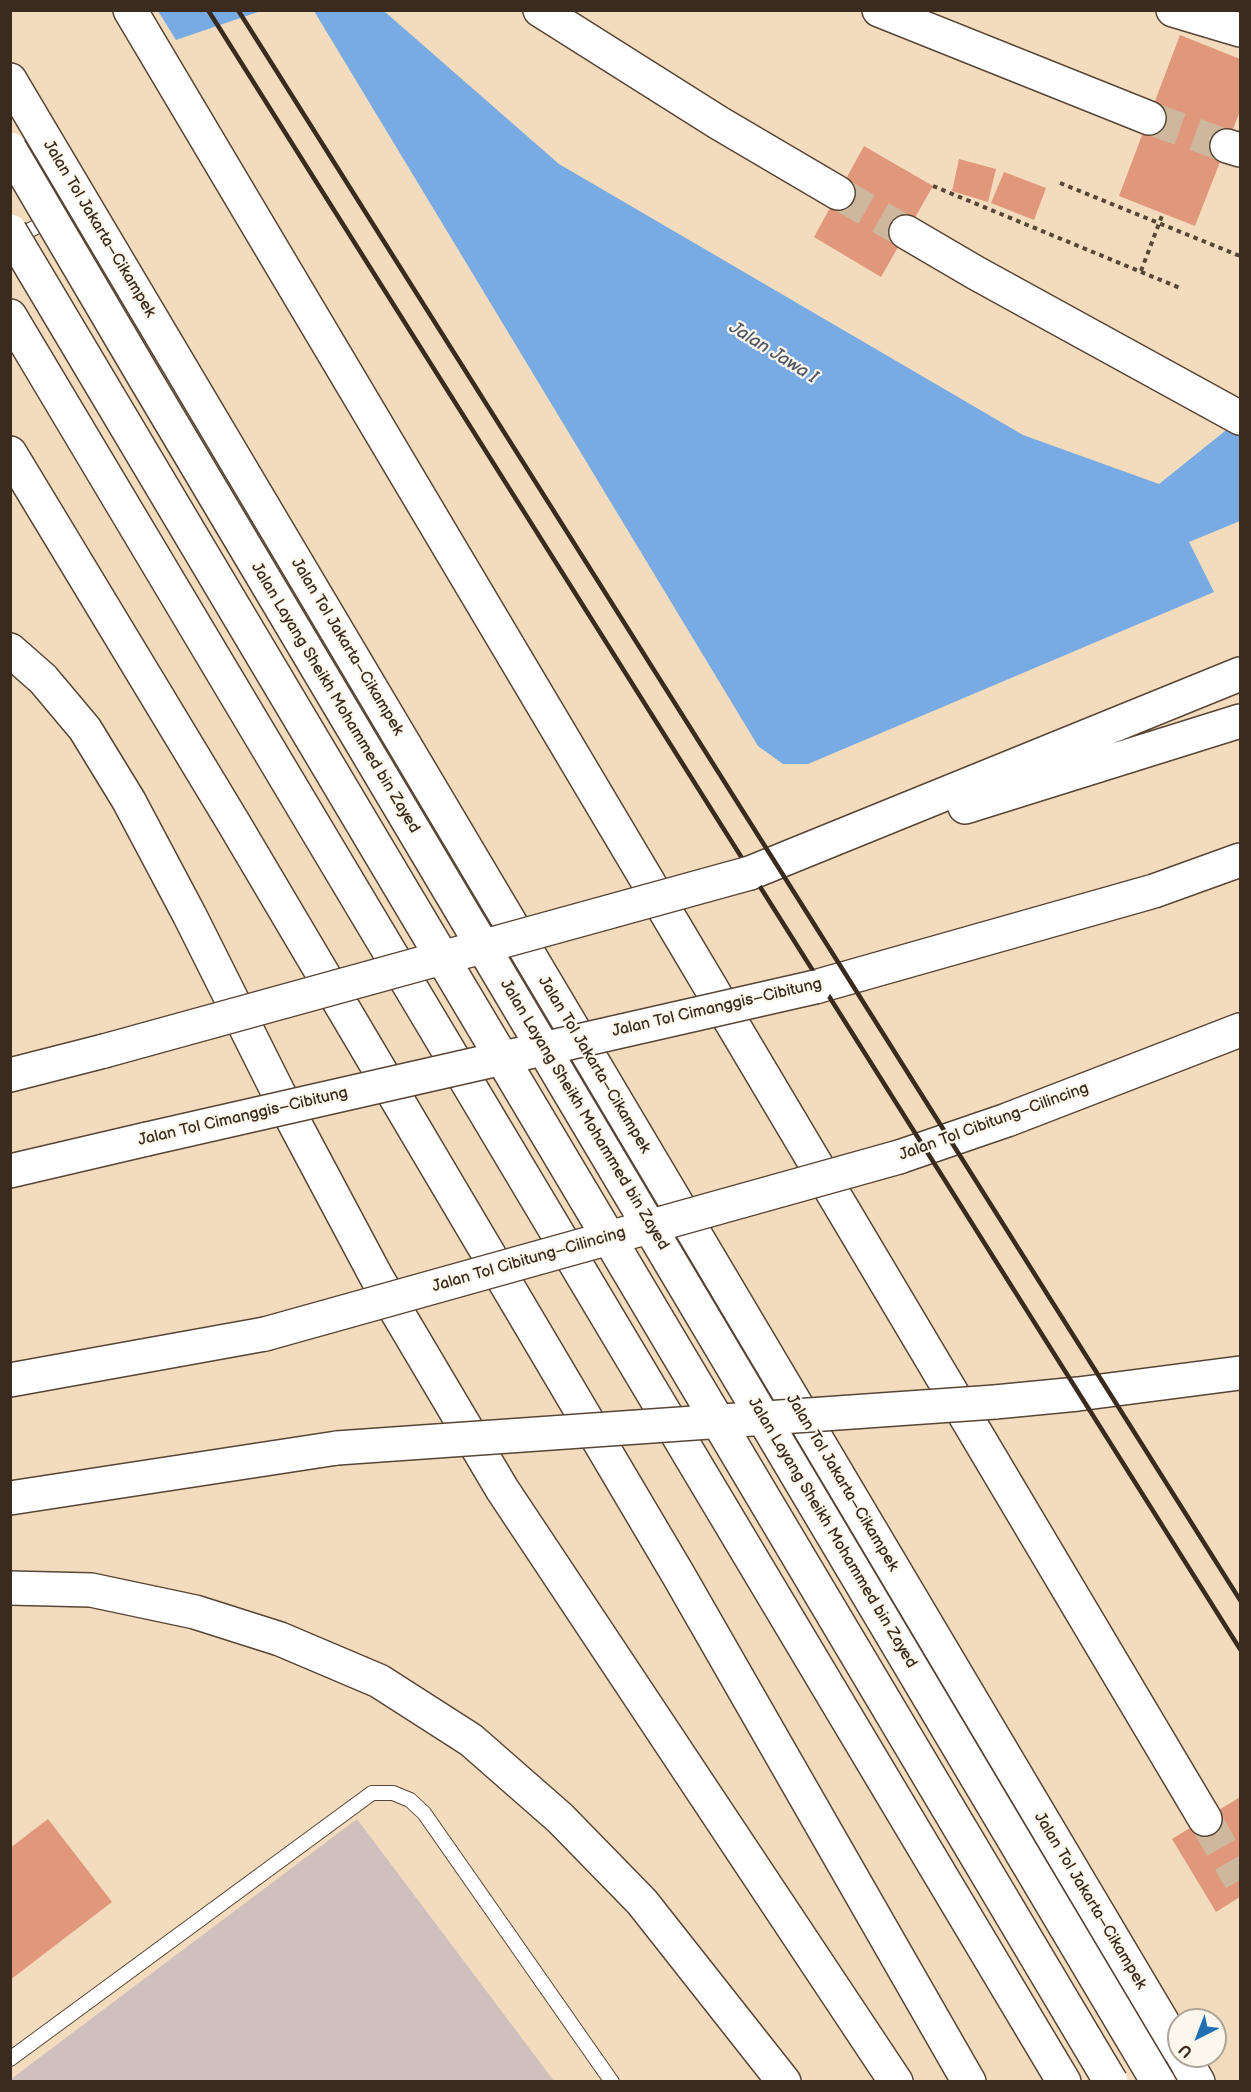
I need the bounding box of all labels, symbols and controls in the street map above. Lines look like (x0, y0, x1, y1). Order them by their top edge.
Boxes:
street label: Jalan Tol Jakarta–Cikampek (38, 137, 160, 321)
water label: Jalan Jawa I (725, 317, 821, 389)
street label: Jalan Tol Jakarta–Cikampek (286, 555, 408, 739)
street label: Jalan Layang Sheikh Mohammed bin Zayed (246, 559, 424, 837)
street label: Jalan Tol Jakarta–Cikampek (533, 973, 655, 1157)
street label: Jalan Tol Cimanggis–Cibitung (610, 974, 824, 1042)
street label: Jalan Layang Sheikh Mohammed bin Zayed (495, 976, 673, 1254)
street label: Jalan Tol Cibitung–Cilincing (897, 1079, 1091, 1165)
street label: Jalan Tol Cimanggis–Cibitung (136, 1083, 350, 1151)
street label: Jalan Tol Cibitung–Cilincing (430, 1223, 628, 1297)
street label: Jalan Tol Jakarta–Cikampek (781, 1391, 903, 1575)
street label: Jalan Layang Sheikh Mohammed bin Zayed (743, 1394, 921, 1672)
street label: Jalan Tol Jakarta–Cikampek (1029, 1809, 1151, 1993)
north arrow (1167, 2008, 1227, 2068)
text: U (1175, 2039, 1197, 2061)

